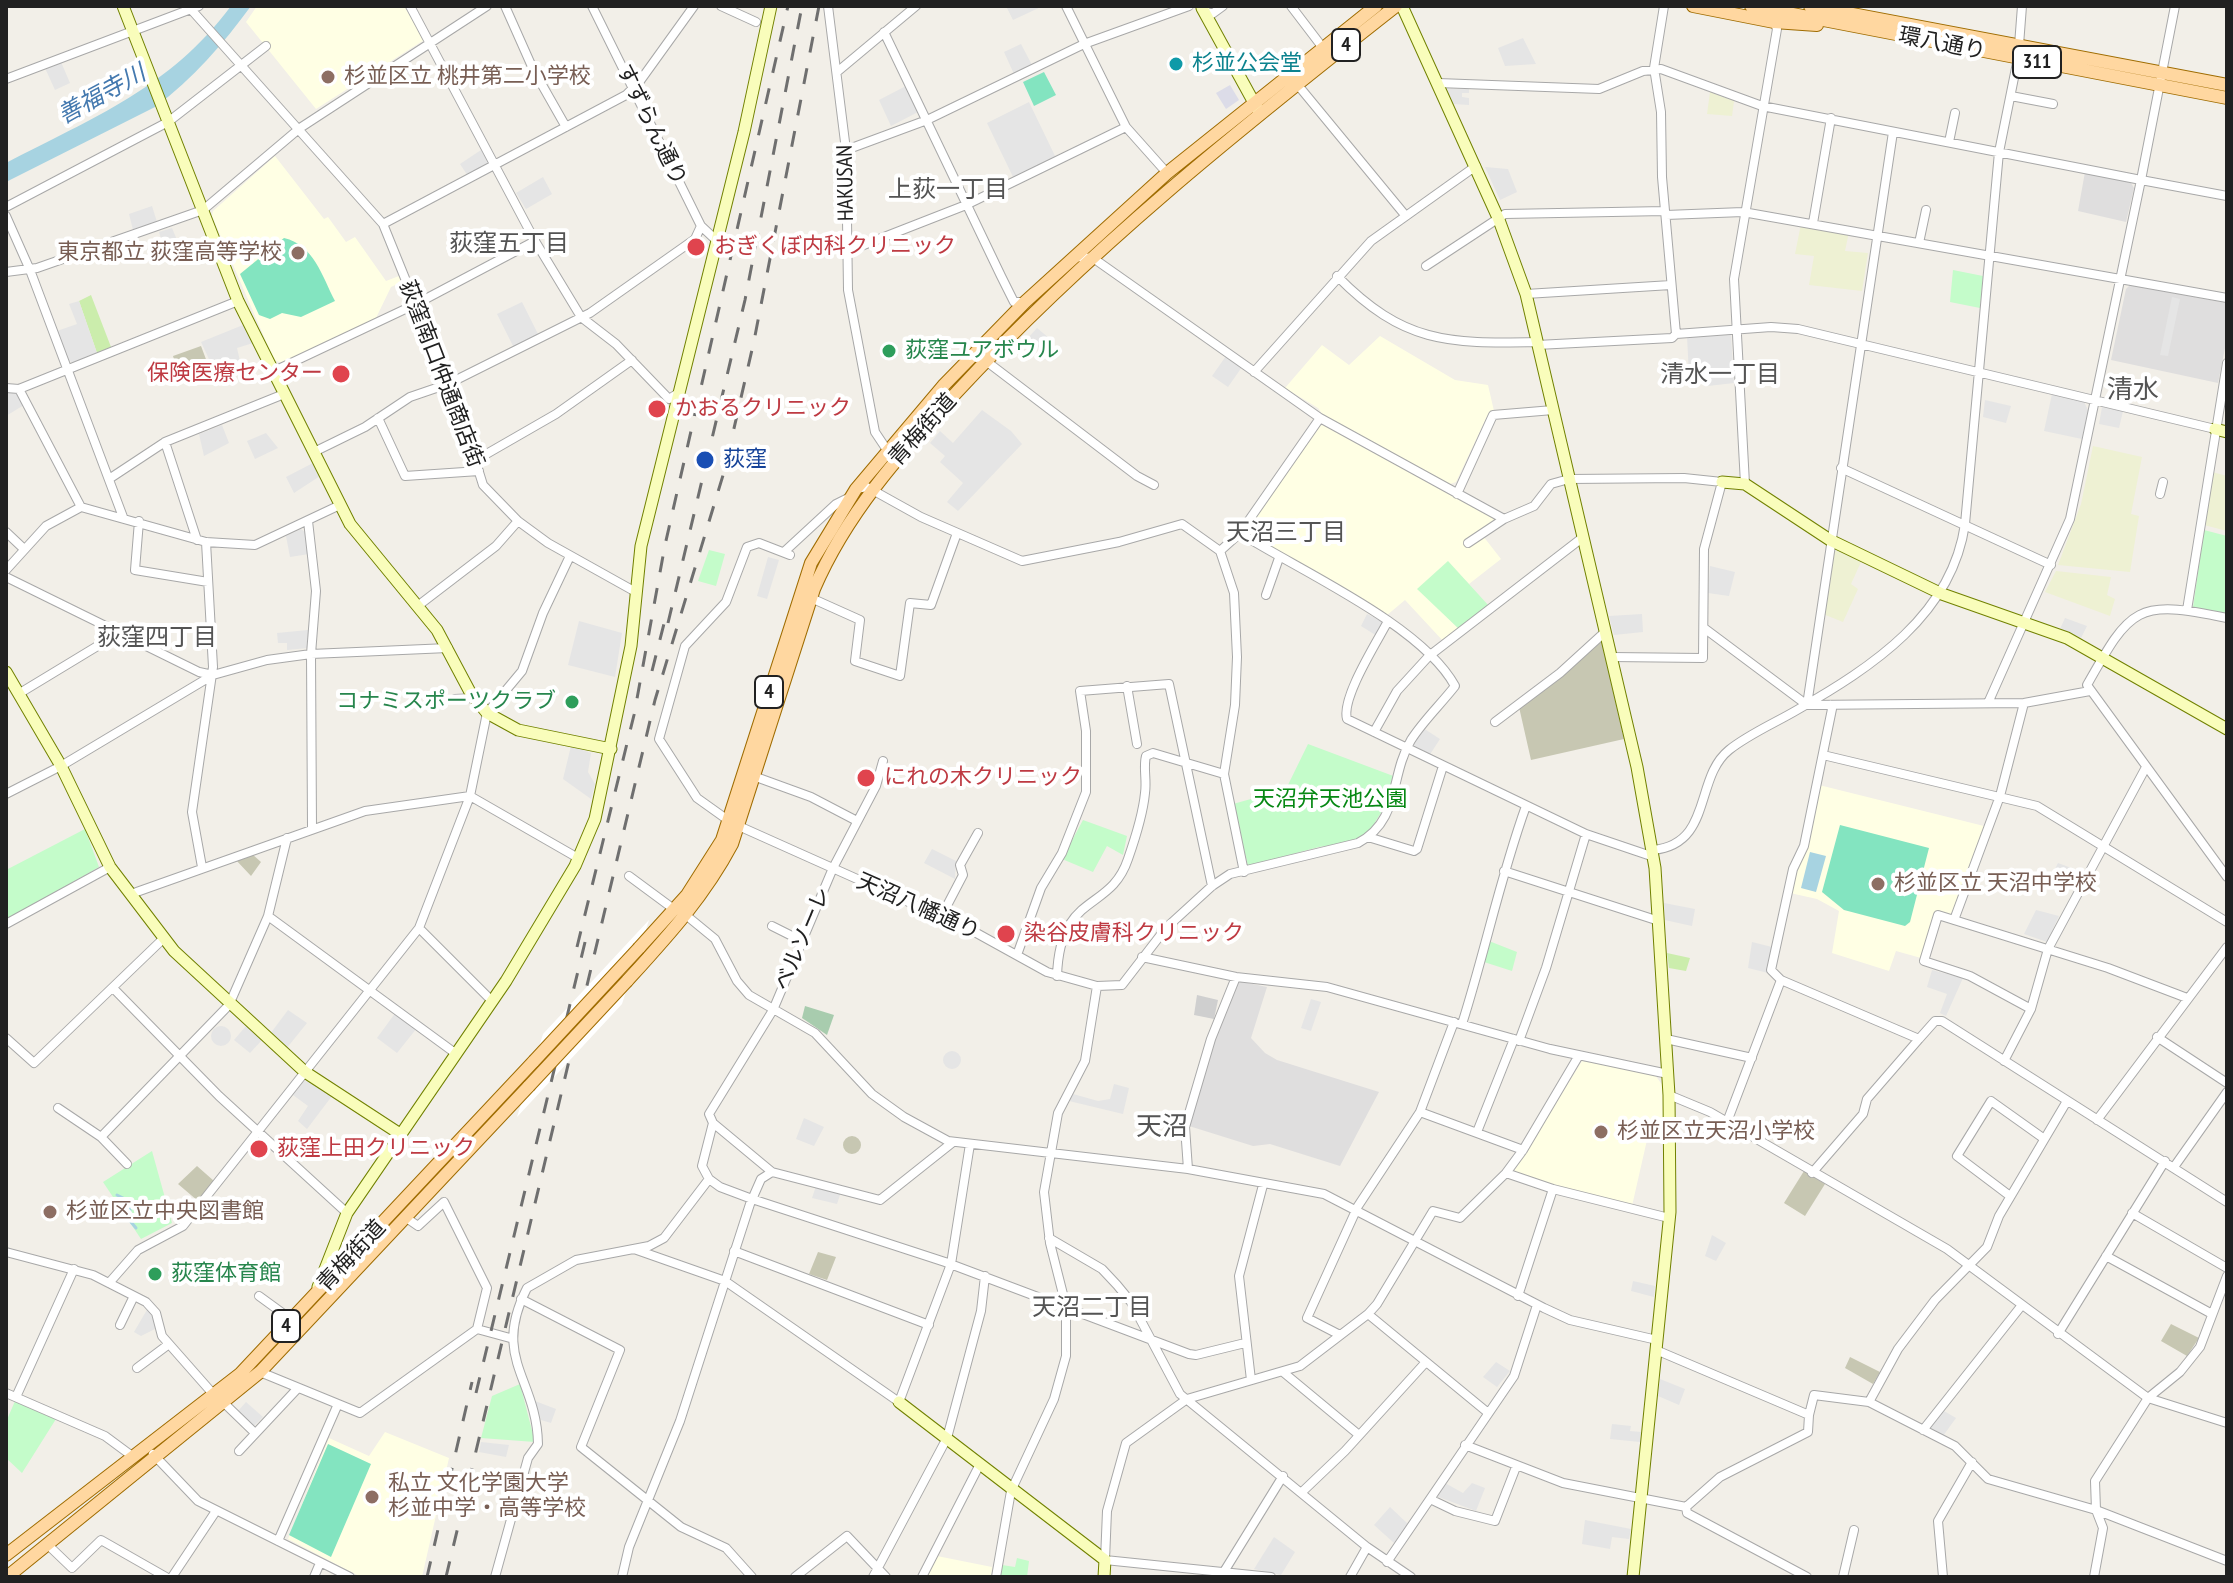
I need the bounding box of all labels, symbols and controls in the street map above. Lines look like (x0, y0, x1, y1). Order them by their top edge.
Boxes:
street label: 環八通り (1896, 23, 1988, 65)
road number: 4 (1332, 29, 1360, 61)
road number: 311 (2013, 46, 2061, 78)
place label: 杉並公会堂 (1192, 51, 1302, 77)
marker: 杉並公会堂 (1167, 55, 1185, 73)
water label: 善福寺川 (53, 59, 151, 131)
street label: すずらん通り (610, 60, 692, 190)
place label: 杉並区立 桃井第二小学校 (344, 64, 591, 90)
marker: 杉並区立 桃井第二小学校 (319, 68, 337, 86)
street label: HAKUSAN (832, 145, 860, 221)
district label: 上荻一丁目 (888, 176, 1008, 204)
district label: 荻窪五丁目 (449, 230, 569, 258)
place label: おぎくぼ内科クリニック (714, 234, 956, 260)
marker: おぎくぼ内科クリニック (685, 236, 707, 258)
place label: 東京都立 荻窪高等学校 (57, 240, 282, 266)
marker: 東京都立 荻窪高等学校 (289, 244, 307, 262)
street label: 荻窪南口仲通商店街 (393, 277, 489, 471)
place label: 荻窪ユアボウル (905, 338, 1059, 364)
marker: 荻窪ユアボウル (880, 342, 898, 360)
place label: 保険医療センター (147, 361, 323, 387)
district label: 清水一丁目 (1660, 361, 1780, 389)
marker: 保険医療センター (330, 363, 352, 385)
district label: 清水 (2107, 375, 2159, 407)
street label: 青梅街道 (884, 388, 962, 472)
place label: かおるクリニック (675, 396, 851, 422)
marker: かおるクリニック (646, 398, 668, 420)
place label: 荻窪 (723, 447, 767, 473)
marker: 荻窪 (694, 449, 716, 471)
district label: 天沼三丁目 (1226, 519, 1346, 547)
district label: 荻窪四丁目 (97, 624, 217, 652)
road number: 4 (755, 676, 783, 708)
place label: コナミスポーツクラブ (336, 689, 556, 715)
marker: コナミスポーツクラブ (563, 693, 581, 711)
place label: にれの木クリニック (884, 765, 1082, 791)
marker: にれの木クリニック (855, 767, 877, 789)
park label: 天沼弁天池公園 (1253, 787, 1407, 813)
street label: 天沼八幡通り (852, 868, 984, 946)
place label: 杉並区立 天沼中学校 (1894, 871, 2097, 897)
marker: 杉並区立 天沼中学校 (1869, 875, 1887, 893)
street label: ベルソーレ (769, 883, 837, 995)
place label: 染谷皮膚科クリニック (1024, 921, 1244, 947)
marker: 染谷皮膚科クリニック (995, 923, 1017, 945)
district label: 天沼 (1136, 1112, 1188, 1144)
place label: 杉並区立天沼小学校 (1617, 1119, 1815, 1145)
marker: 杉並区立天沼小学校 (1592, 1123, 1610, 1141)
place label: 荻窪上田クリニック (277, 1136, 475, 1162)
marker: 荻窪上田クリニック (248, 1138, 270, 1160)
place label: 杉並区立中央図書館 (66, 1199, 264, 1225)
marker: 杉並区立中央図書館 (41, 1203, 59, 1221)
street label: 青梅街道 (312, 1215, 392, 1297)
place label: 荻窪体育館 (171, 1261, 281, 1287)
marker: 荻窪体育館 (146, 1265, 164, 1283)
district label: 天沼二丁目 (1032, 1294, 1152, 1322)
road number: 4 (272, 1310, 300, 1342)
place label: 私立 文化学園大学 杉並中学・高等学校 (388, 1471, 586, 1522)
marker: 私立 文化学園大学 杉並中学・高等学校 (363, 1488, 381, 1506)

